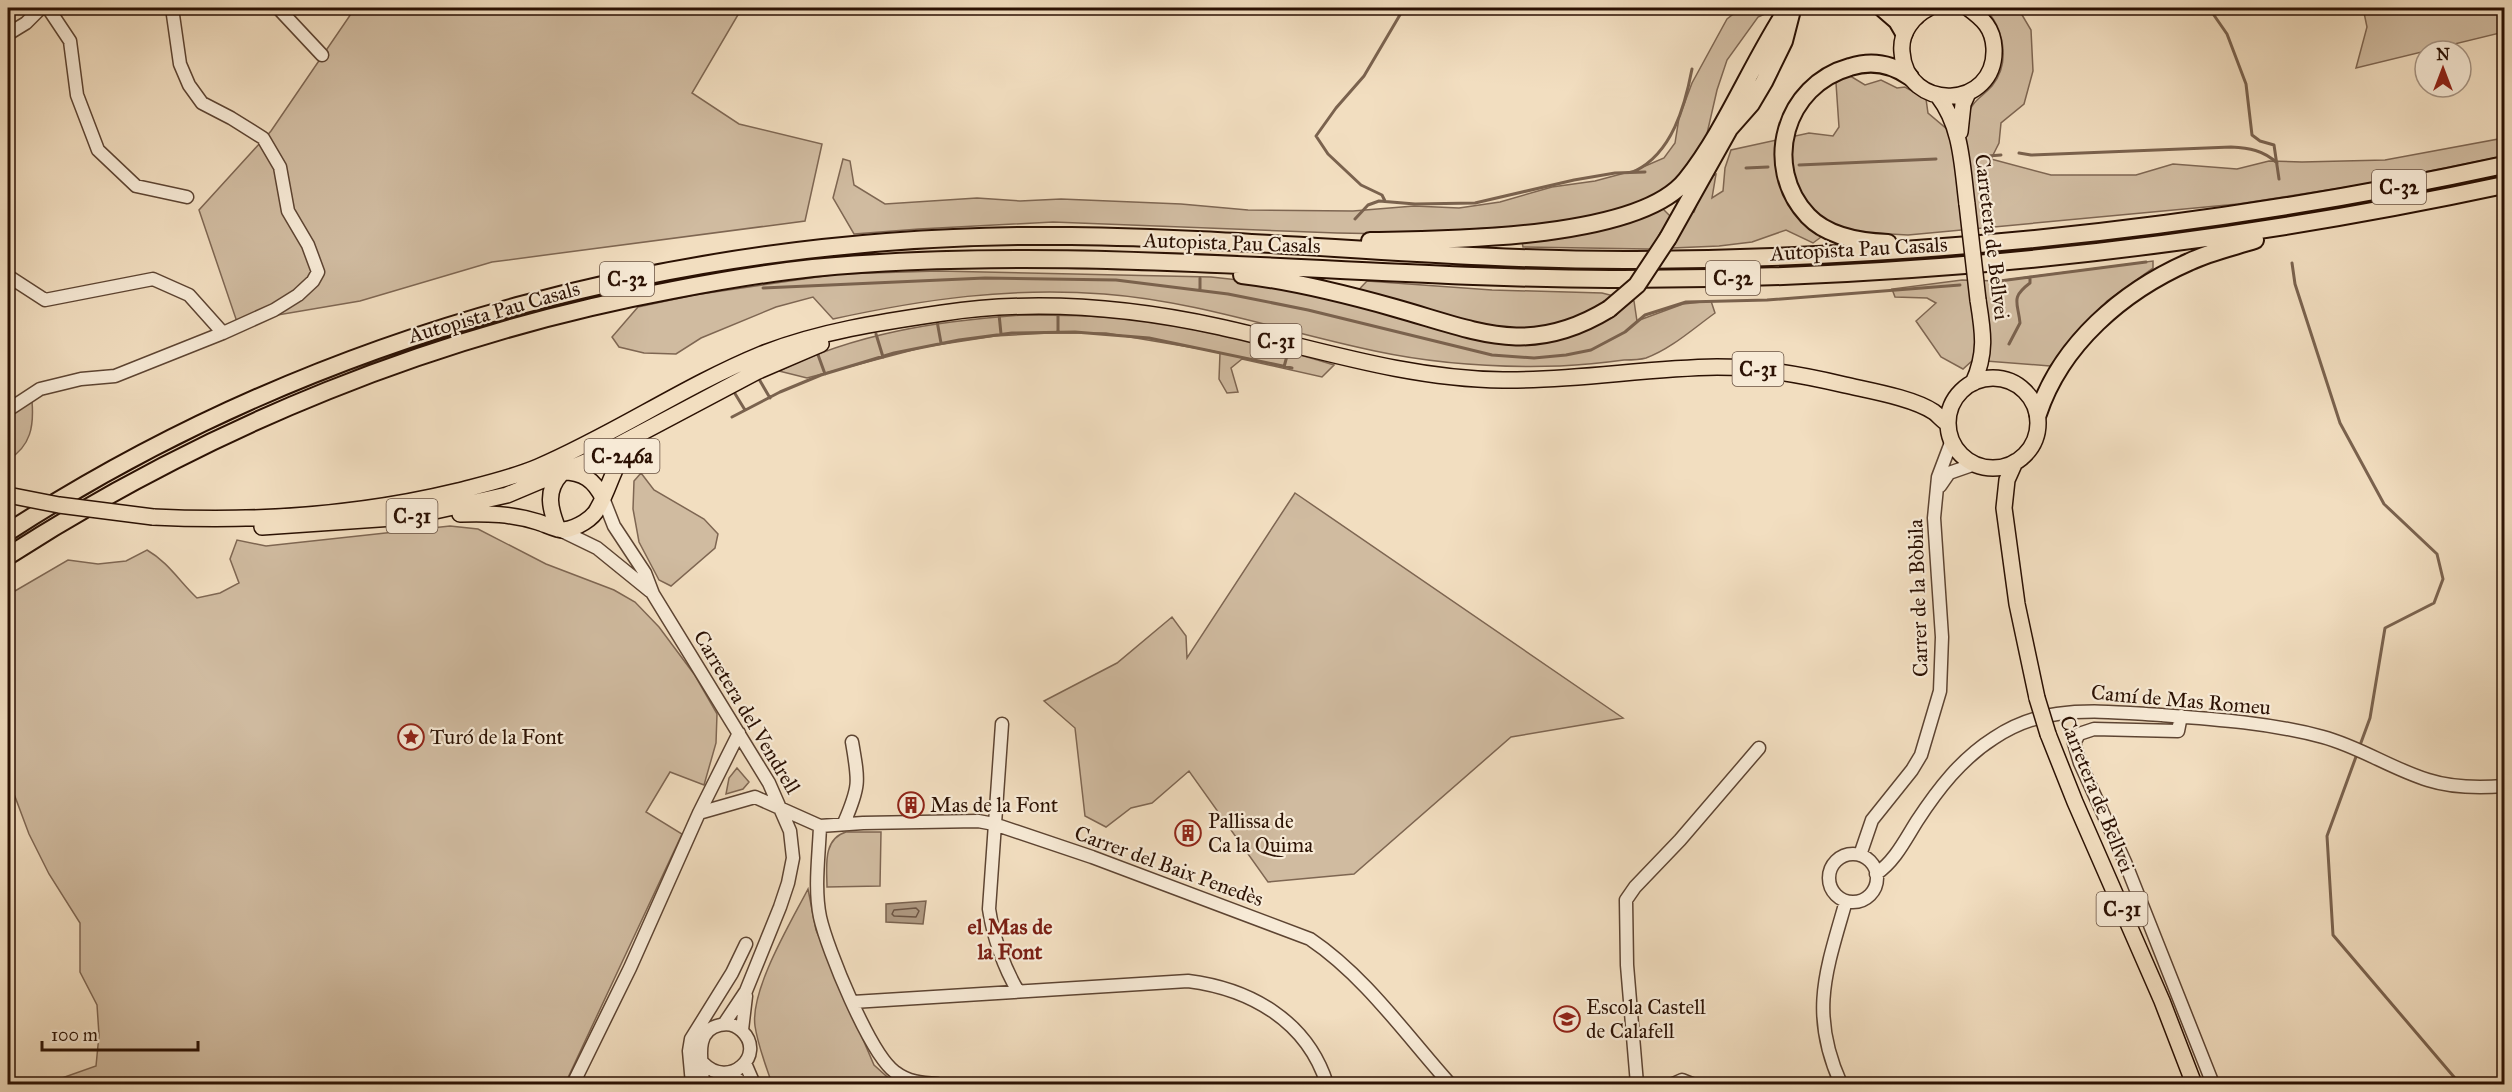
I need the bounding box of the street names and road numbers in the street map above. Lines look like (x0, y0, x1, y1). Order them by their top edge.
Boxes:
street label: Carretera de Bellvei (1969, 153, 2015, 322)
road number: C-32 (2372, 170, 2426, 204)
street label: Autopista Pau Casals (1142, 227, 1321, 259)
street label: Autopista Pau Casals (1769, 231, 1948, 267)
road number: C-32 (1706, 261, 1760, 295)
road number: C-32 (600, 262, 654, 296)
street label: Autopista Pau Casals (404, 275, 583, 349)
road number: C-31 (1250, 324, 1302, 358)
road number: C-31 (1732, 352, 1784, 386)
road number: C-246a (584, 439, 660, 473)
road number: C-31 (386, 499, 438, 533)
street label: Carrer de la Bòbila (1902, 519, 1934, 677)
street label: Carretera del Vendrell (688, 626, 806, 799)
street label: Camí de Mas Romeu (2090, 679, 2272, 721)
street label: Carretera de Bellvei (2054, 712, 2140, 876)
street label: Carrer del Baix Penedès (1071, 820, 1267, 912)
road number: C-31 (2096, 892, 2148, 926)

